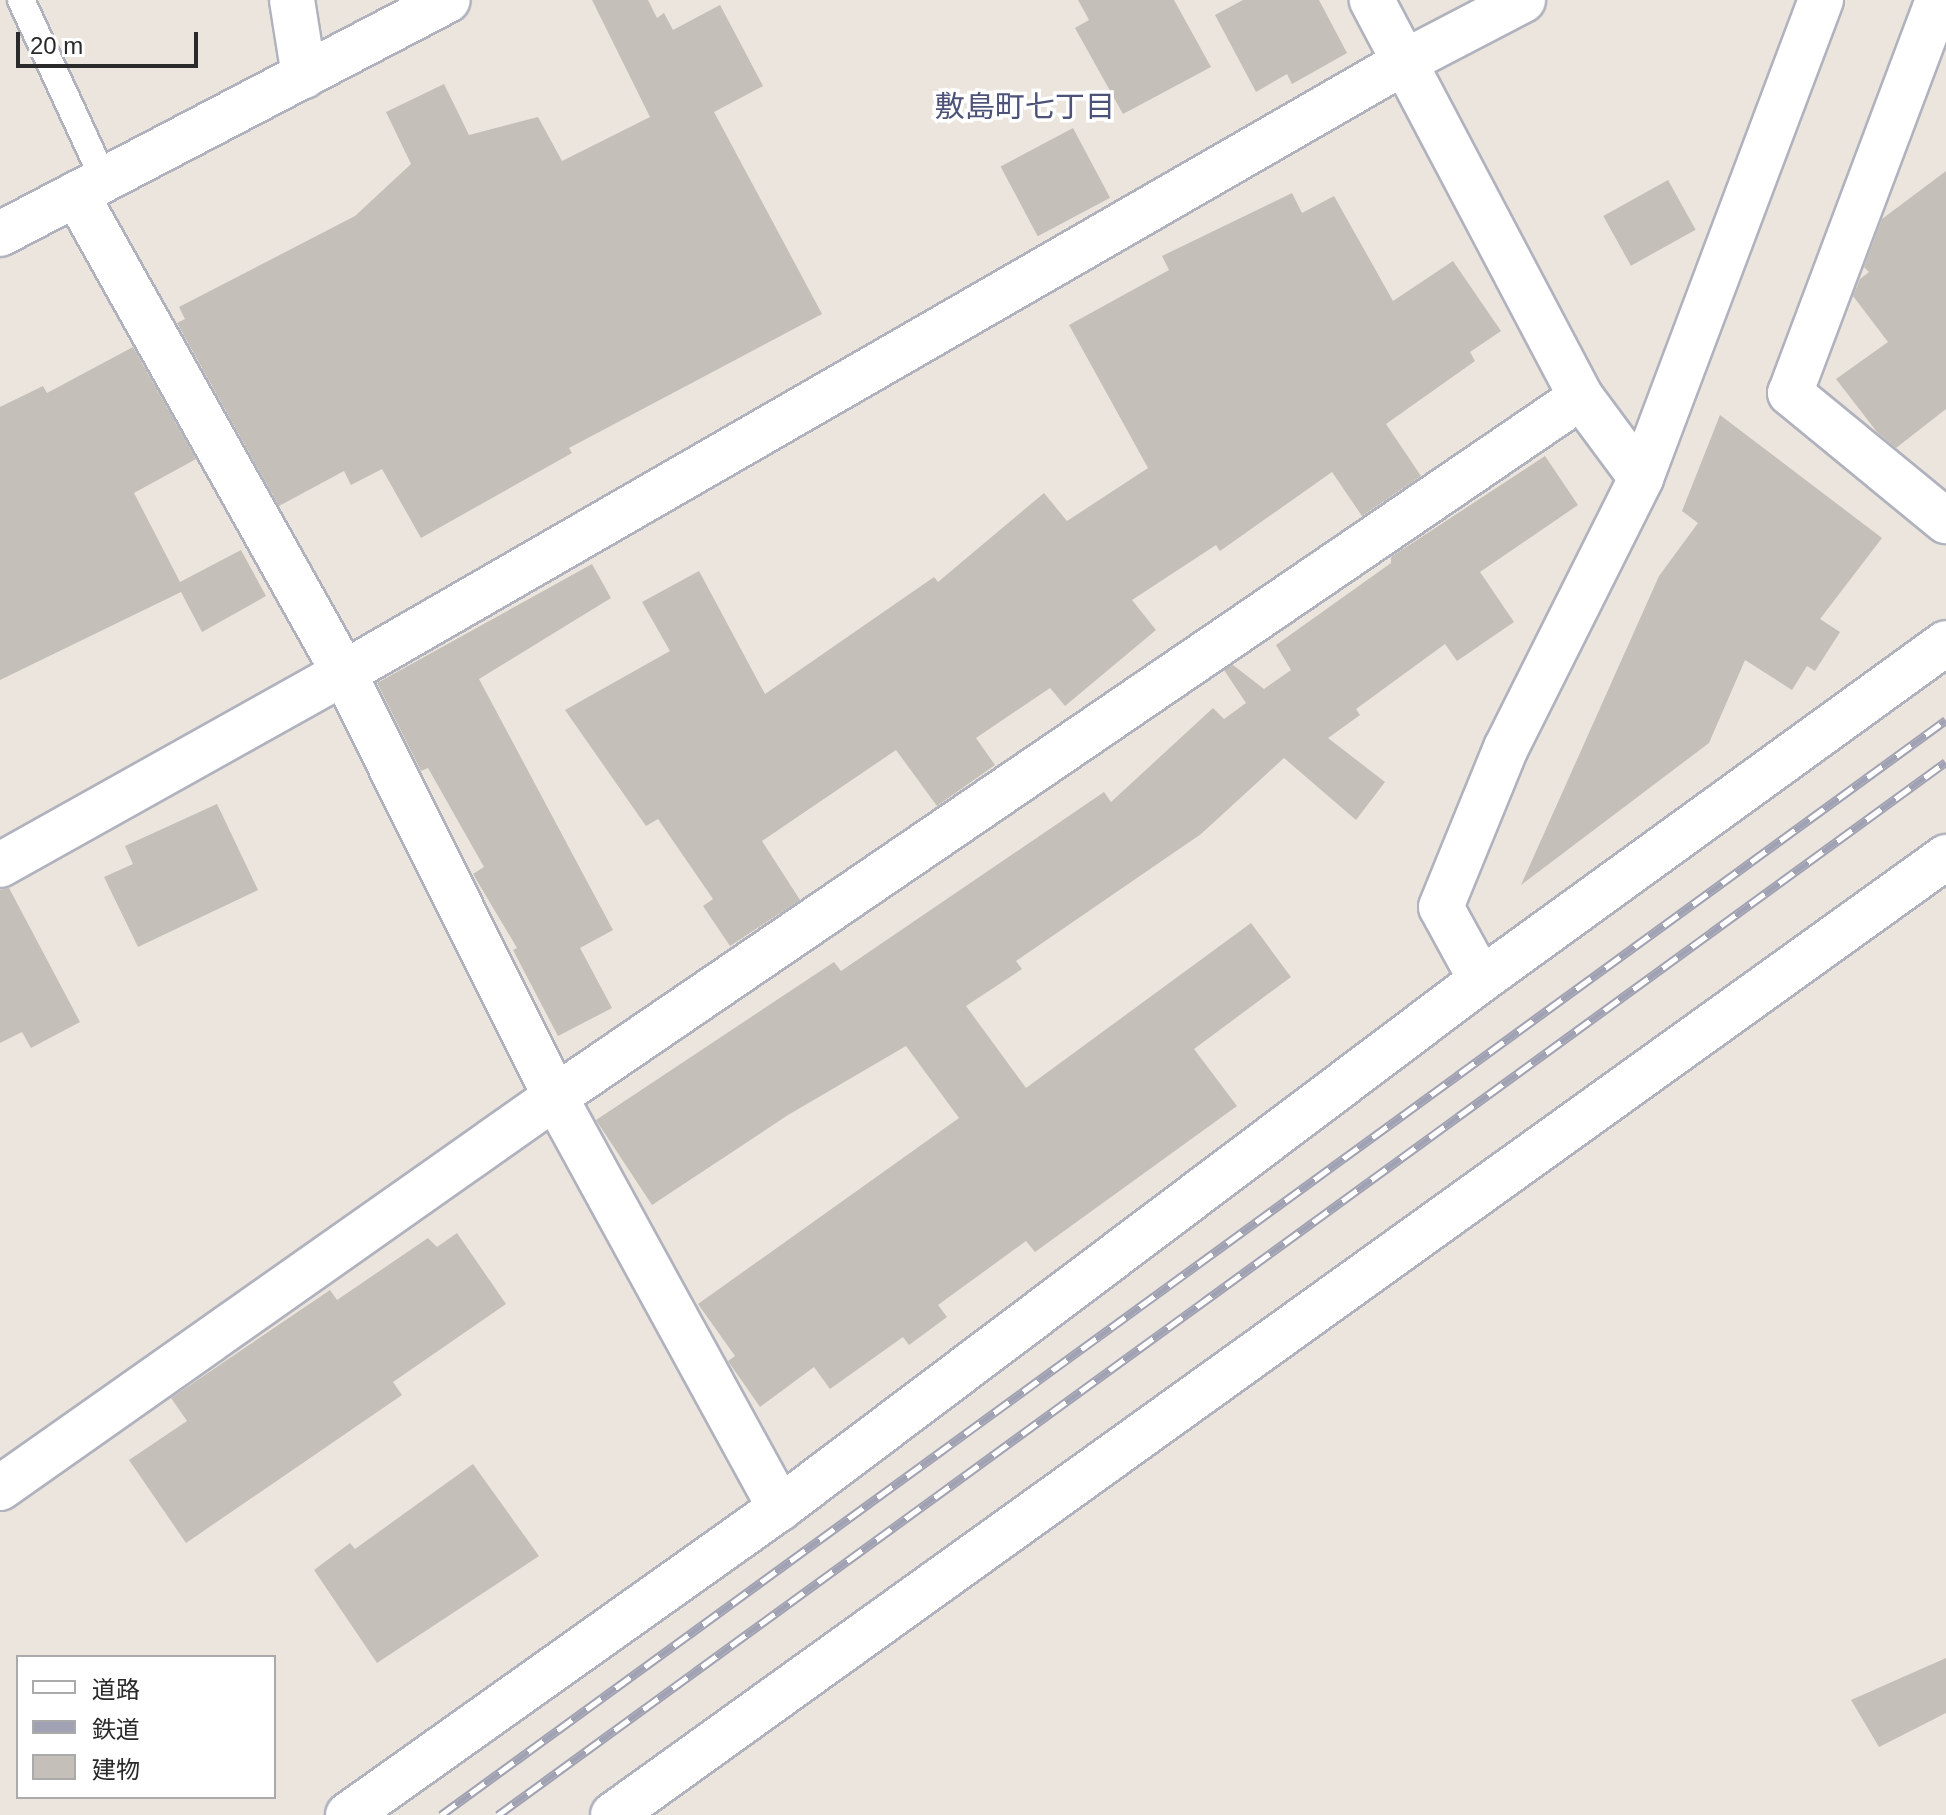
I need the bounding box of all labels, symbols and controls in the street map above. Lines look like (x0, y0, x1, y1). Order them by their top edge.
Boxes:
scale bar (20, 16, 202, 66)
text: 20 m (30, 32, 83, 59)
district label: 敷島町七丁目 (935, 89, 1115, 125)
legend (16, 1655, 276, 1799)
text: 道路 (92, 1676, 140, 1703)
text: 鉄道 (92, 1716, 140, 1743)
text: 建物 (92, 1756, 140, 1783)

